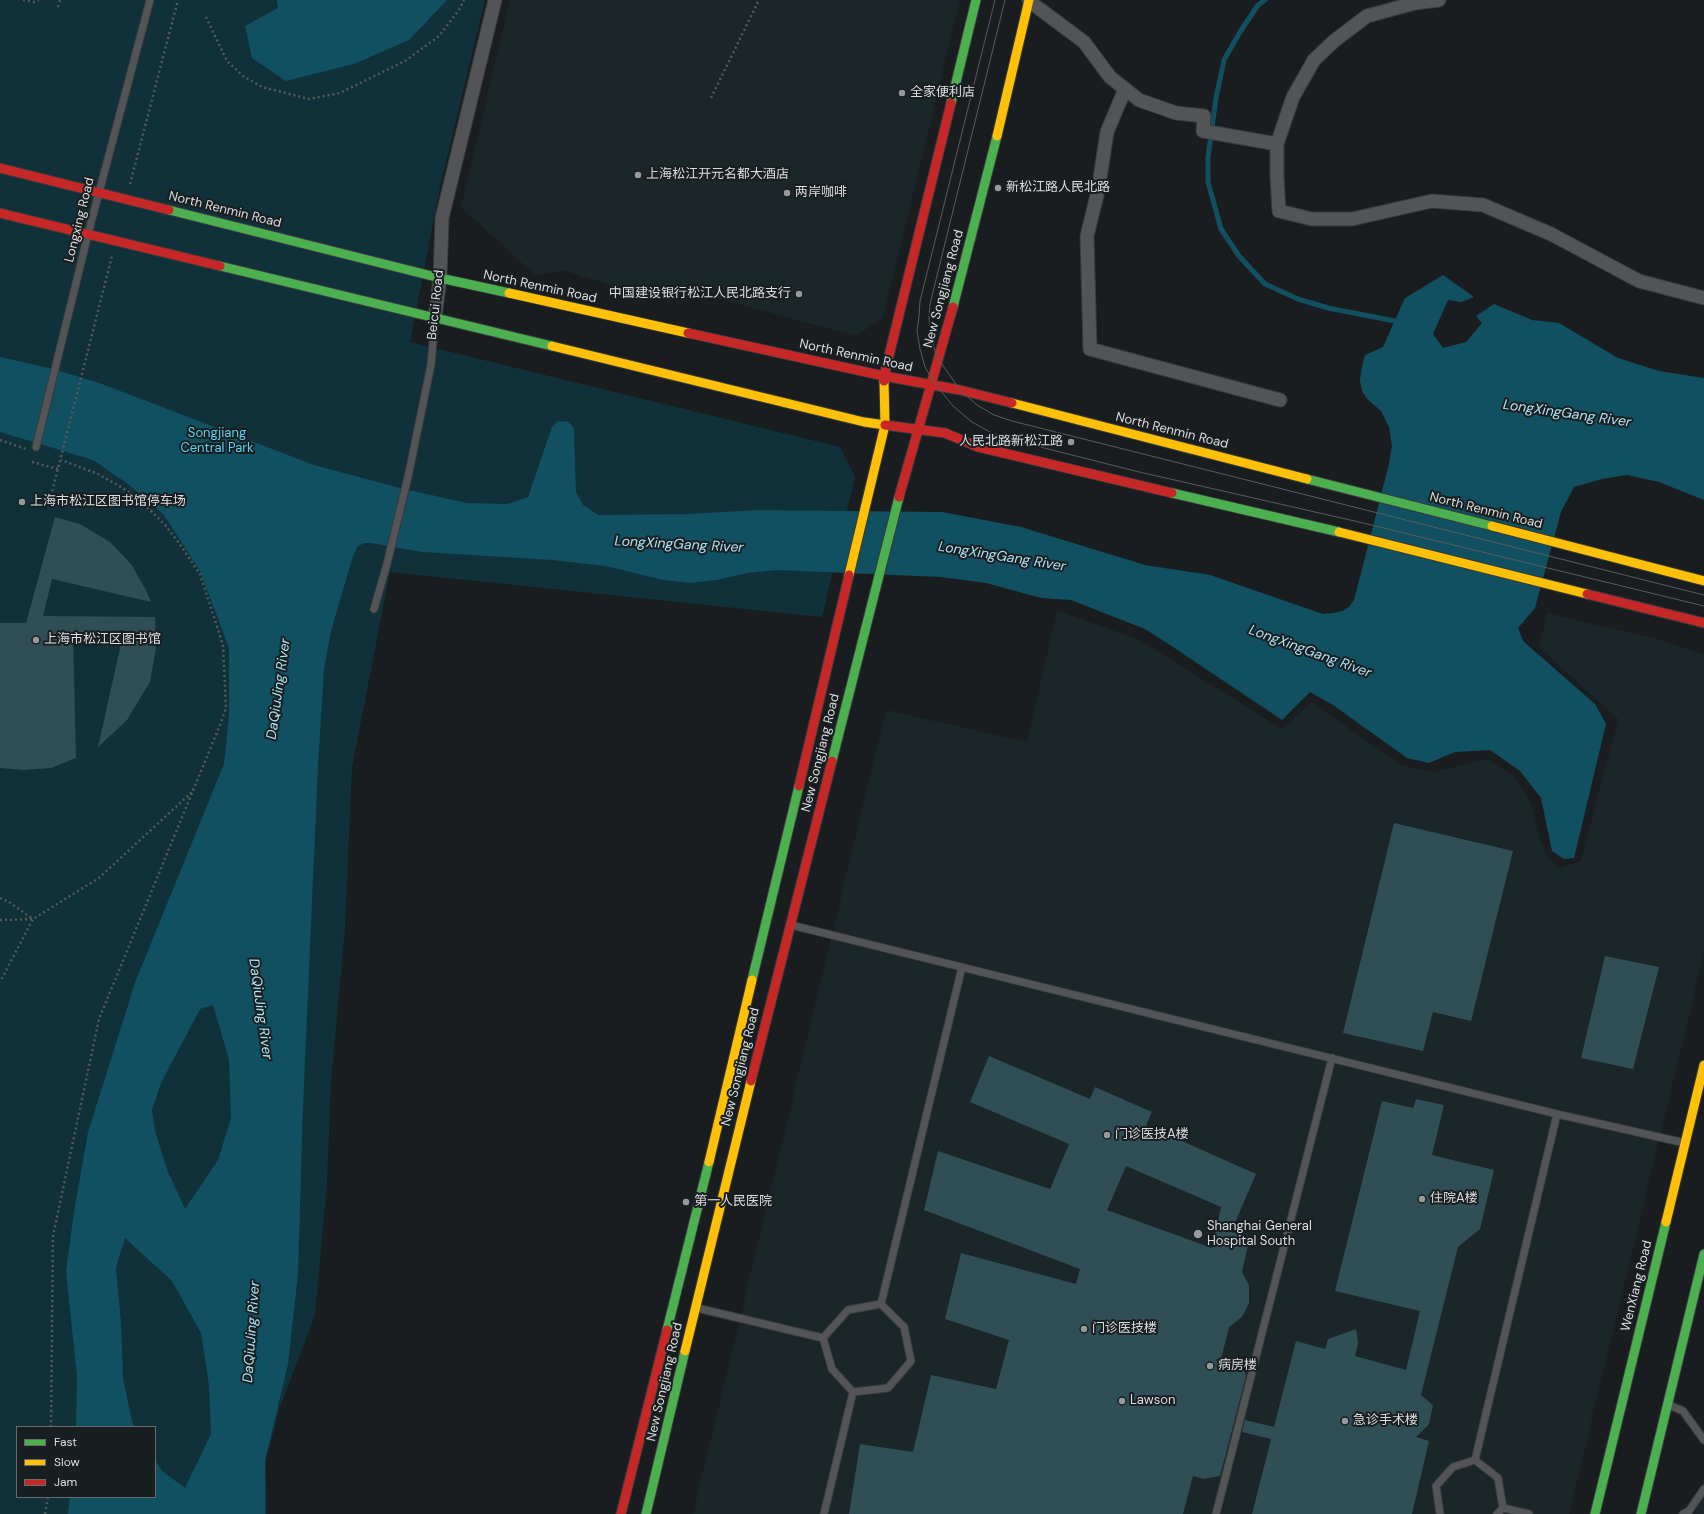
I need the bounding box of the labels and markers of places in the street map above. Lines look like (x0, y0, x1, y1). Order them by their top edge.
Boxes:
place label: 全家便利店 (910, 85, 975, 101)
marker: 全家便利店 (897, 88, 907, 98)
place label: 上海松江开元名都大酒店 (646, 167, 789, 183)
marker: 上海松江开元名都大酒店 (633, 170, 643, 180)
place label: 新松江路人民北路 (1006, 180, 1110, 196)
marker: 新松江路人民北路 (993, 183, 1003, 193)
place label: 两岸咖啡 (795, 185, 847, 201)
marker: 两岸咖啡 (782, 188, 792, 198)
place label: 中国建设银行松江人民北路支行 (609, 286, 791, 302)
marker: 中国建设银行松江人民北路支行 (794, 289, 804, 299)
place label: 人民北路新松江路 (959, 434, 1063, 450)
marker: 人民北路新松江路 (1066, 437, 1076, 447)
place label: 上海市松江区图书馆停车场 (30, 494, 186, 510)
marker: 上海市松江区图书馆停车场 (17, 497, 27, 507)
place label: 上海市松江区图书馆 (44, 632, 161, 648)
marker: 上海市松江区图书馆 (31, 635, 41, 645)
place label: 门诊医技A楼 (1115, 1127, 1189, 1143)
marker: 门诊医技A楼 (1102, 1130, 1112, 1140)
place label: 住院A楼 (1430, 1191, 1478, 1207)
place label: 第一人民医院 (694, 1194, 772, 1210)
marker: 住院A楼 (1417, 1194, 1427, 1204)
marker: 第一人民医院 (681, 1197, 691, 1207)
place label: Shanghai General Hospital South (1207, 1219, 1312, 1250)
marker: Shanghai General Hospital South (1192, 1228, 1204, 1240)
place label: 门诊医技楼 (1092, 1321, 1157, 1337)
marker: 门诊医技楼 (1079, 1324, 1089, 1334)
place label: 病房楼 (1218, 1358, 1257, 1374)
marker: 病房楼 (1205, 1361, 1215, 1371)
place label: Lawson (1130, 1393, 1175, 1409)
marker: Lawson (1117, 1396, 1127, 1406)
place label: 急诊手术楼 (1353, 1413, 1418, 1429)
marker: 急诊手术楼 (1340, 1416, 1350, 1426)

